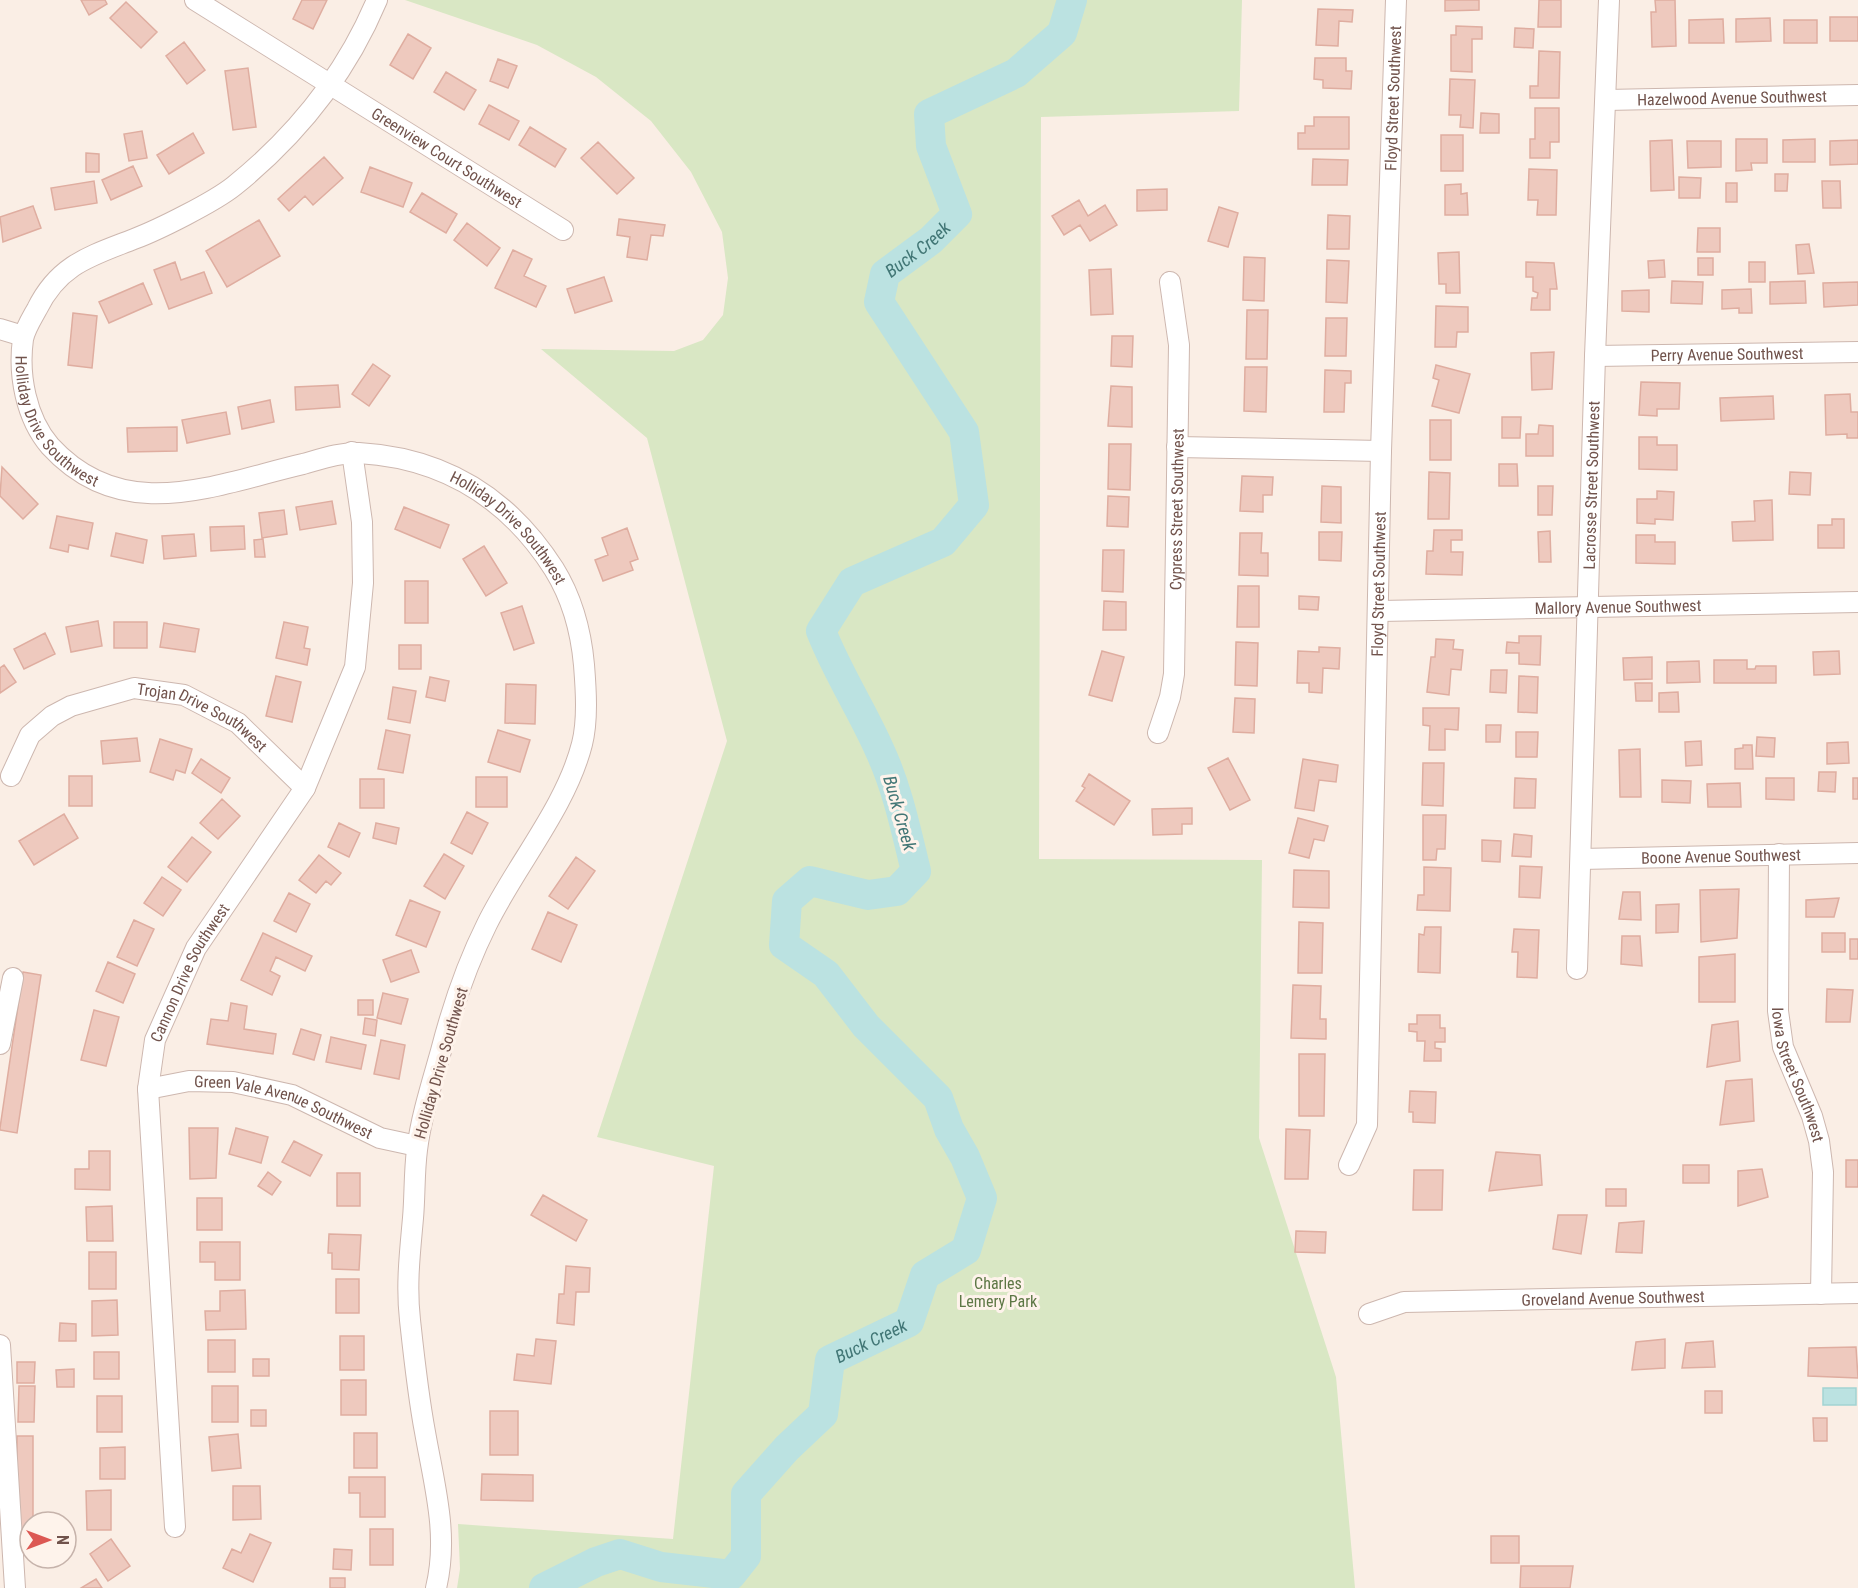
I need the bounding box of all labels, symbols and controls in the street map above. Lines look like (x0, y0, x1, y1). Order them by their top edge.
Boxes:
street label: Floyd Street Southwest (1381, 25, 1405, 171)
street label: Hazelwood Avenue Southwest (1637, 86, 1827, 109)
street label: Greenview Court Southwest (368, 103, 526, 212)
water label: Buck Creek (881, 216, 955, 281)
street label: Perry Avenue Southwest (1650, 343, 1804, 365)
street label: Holliday Drive Southwest (12, 355, 102, 490)
street label: Lacrosse Street Southwest (1579, 400, 1603, 570)
street label: Cypress Street Southwest (1166, 428, 1187, 590)
street label: Holliday Drive Southwest (447, 467, 570, 588)
street label: Floyd Street Southwest (1367, 511, 1389, 657)
street label: Mallory Avenue Southwest (1534, 595, 1702, 618)
street label: Trojan Drive Southwest (136, 679, 271, 756)
water label: Buck Creek (879, 773, 921, 854)
street label: Boone Avenue Southwest (1641, 845, 1801, 867)
street label: Cannon Drive Southwest (146, 900, 233, 1045)
street label: Holliday Drive Southwest (410, 985, 472, 1141)
street label: Iowa Street Southwest (1768, 1007, 1828, 1144)
street label: Green Vale Avenue Southwest (194, 1072, 376, 1143)
park label: Charles Lemery Park (959, 1274, 1038, 1311)
street label: Groveland Avenue Southwest (1521, 1287, 1705, 1309)
water label: Buck Creek (831, 1314, 911, 1367)
north arrow (18, 1510, 78, 1570)
text: N (53, 1535, 72, 1545)

